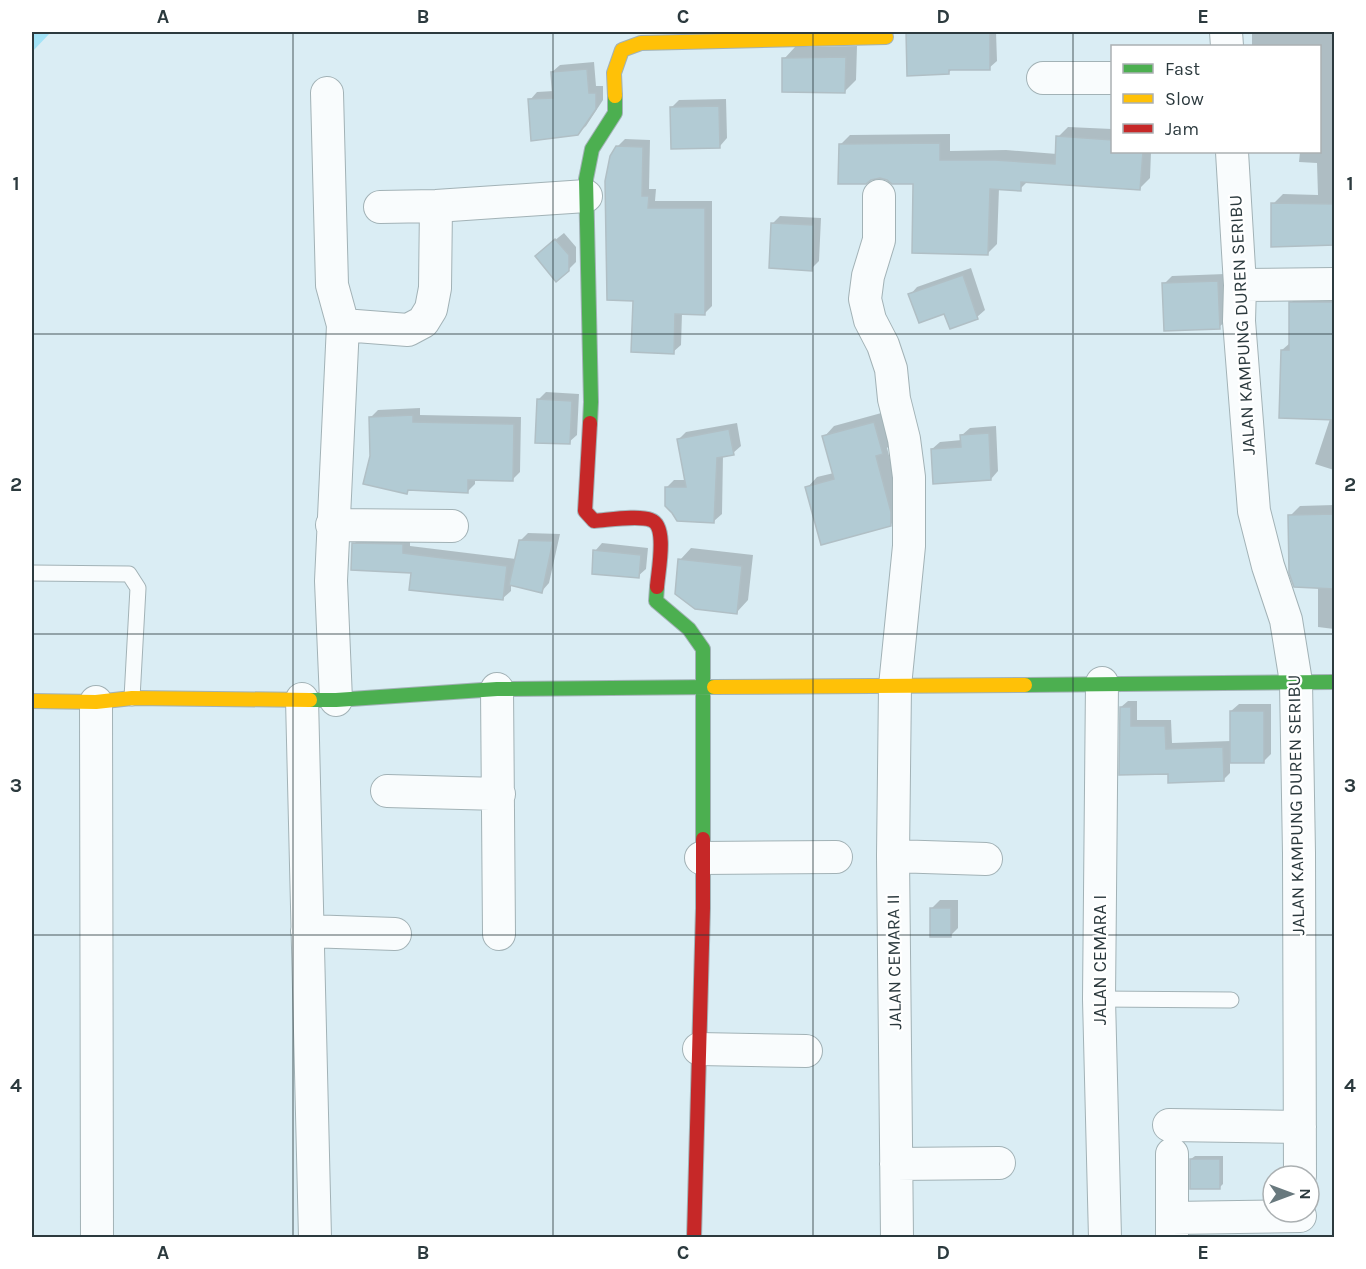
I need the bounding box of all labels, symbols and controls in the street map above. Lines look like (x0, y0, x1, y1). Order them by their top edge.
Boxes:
text: A (157, 5, 170, 28)
text: B (417, 5, 429, 28)
text: C (677, 5, 689, 28)
text: D (936, 5, 950, 28)
text: E (1197, 5, 1209, 28)
legend (1111, 45, 1321, 153)
text: Fast (1165, 58, 1200, 80)
text: Slow (1165, 88, 1204, 110)
text: Jam (1165, 118, 1199, 140)
text: 1 (12, 172, 20, 195)
text: 1 (1346, 172, 1354, 195)
street label: JALAN KAMPUNG DUREN SERIBU (1224, 194, 1260, 456)
text: 2 (10, 473, 22, 496)
text: 2 (1344, 473, 1356, 496)
street label: JALAN KAMPUNG DUREN SERIBU (1283, 674, 1309, 936)
text: 3 (10, 774, 22, 797)
text: 3 (1344, 774, 1356, 797)
street label: JALAN CEMARA II (882, 894, 906, 1030)
street label: JALAN CEMARA I (1089, 895, 1111, 1025)
text: 4 (10, 1074, 22, 1097)
text: 4 (1344, 1074, 1356, 1097)
north arrow (1261, 1164, 1321, 1224)
text: N (1296, 1188, 1315, 1200)
text: A (157, 1241, 170, 1264)
text: B (417, 1241, 429, 1264)
text: C (677, 1241, 689, 1264)
text: D (936, 1241, 950, 1264)
text: E (1197, 1241, 1209, 1264)

